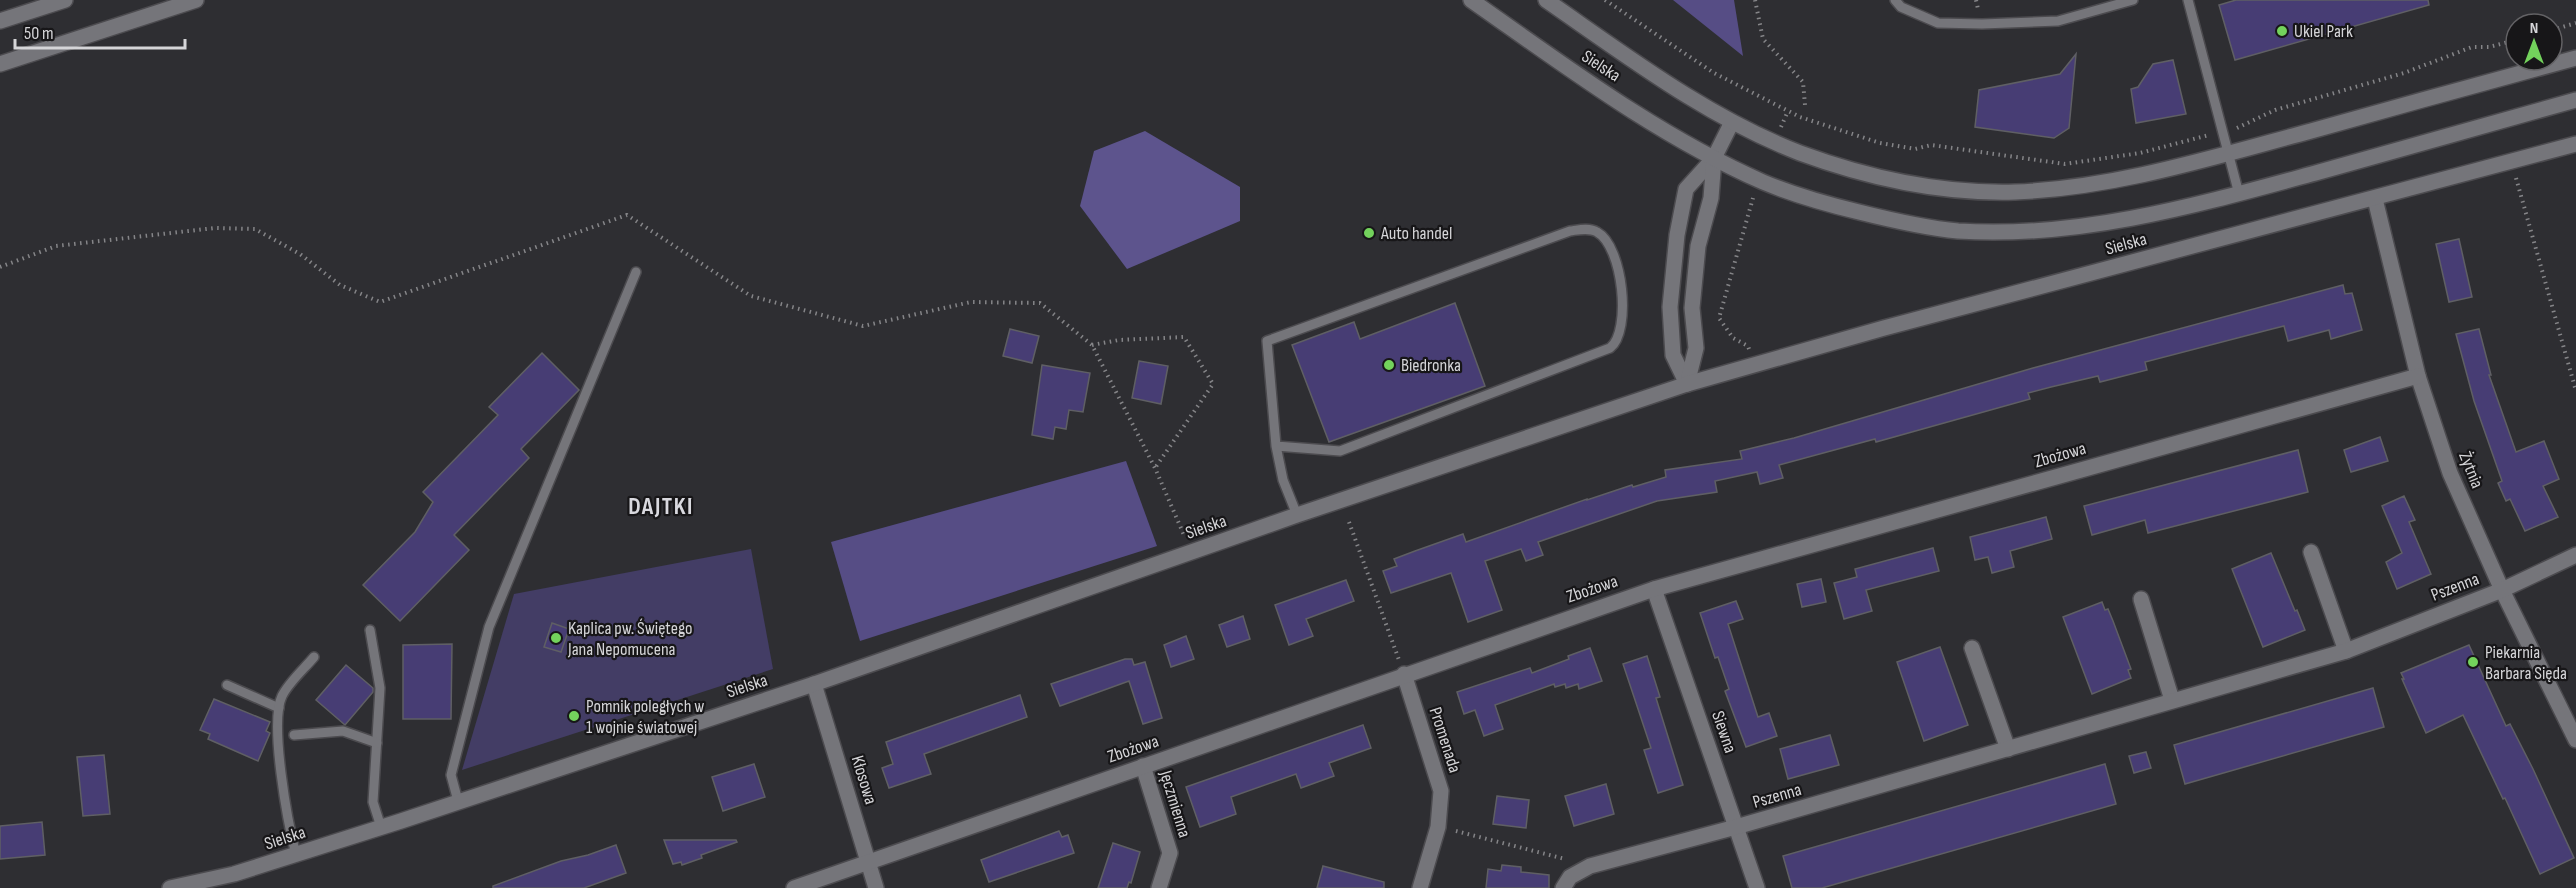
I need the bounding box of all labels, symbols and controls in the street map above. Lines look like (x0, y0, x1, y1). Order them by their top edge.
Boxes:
scale bar (15, 12, 184, 50)
north arrow (2504, 12, 2564, 72)
text: N (2530, 19, 2538, 38)
place label: Ukiel Park (2294, 21, 2353, 42)
text: 50 m (24, 23, 54, 44)
marker: Ukiel Park (2275, 24, 2289, 38)
street label: Sielska (1578, 46, 1624, 86)
place label: Auto handel (1380, 223, 1452, 244)
marker: Auto handel (1362, 226, 1376, 240)
street label: Sielska (2103, 228, 2149, 260)
place label: Biedronka (1401, 355, 1461, 376)
marker: Biedronka (1382, 358, 1396, 372)
street label: Zbożowa (2032, 438, 2088, 472)
street label: Żytnia (2454, 449, 2488, 491)
district label: DAJTKI (628, 492, 694, 521)
street label: Sielska (1183, 510, 1229, 544)
street label: Pszenna (2428, 568, 2482, 606)
street label: Zbożowa (1564, 570, 1620, 607)
place label: Kaplica pw. Świętego Jana Nepomucena (567, 618, 693, 660)
marker: Kaplica pw. Świętego Jana Nepomucena (549, 631, 563, 645)
place label: Piekarnia Barbara Sięda (2485, 642, 2567, 684)
marker: Piekarnia Barbara Sięda (2466, 655, 2480, 669)
street label: Sielska (724, 670, 770, 702)
place label: Pomnik poległych w 1 wojnie światowej (586, 696, 704, 738)
street label: Promenada (1425, 705, 1465, 776)
street label: Siewna (1707, 708, 1741, 756)
marker: Pomnik poległych w 1 wojnie światowej (567, 709, 581, 723)
street label: Zbożowa (1105, 730, 1161, 767)
street label: Kłosowa (847, 753, 881, 807)
street label: Jęczmienna (1155, 767, 1195, 840)
street label: Pszenna (1750, 779, 1804, 813)
street label: Sielska (262, 822, 308, 854)

